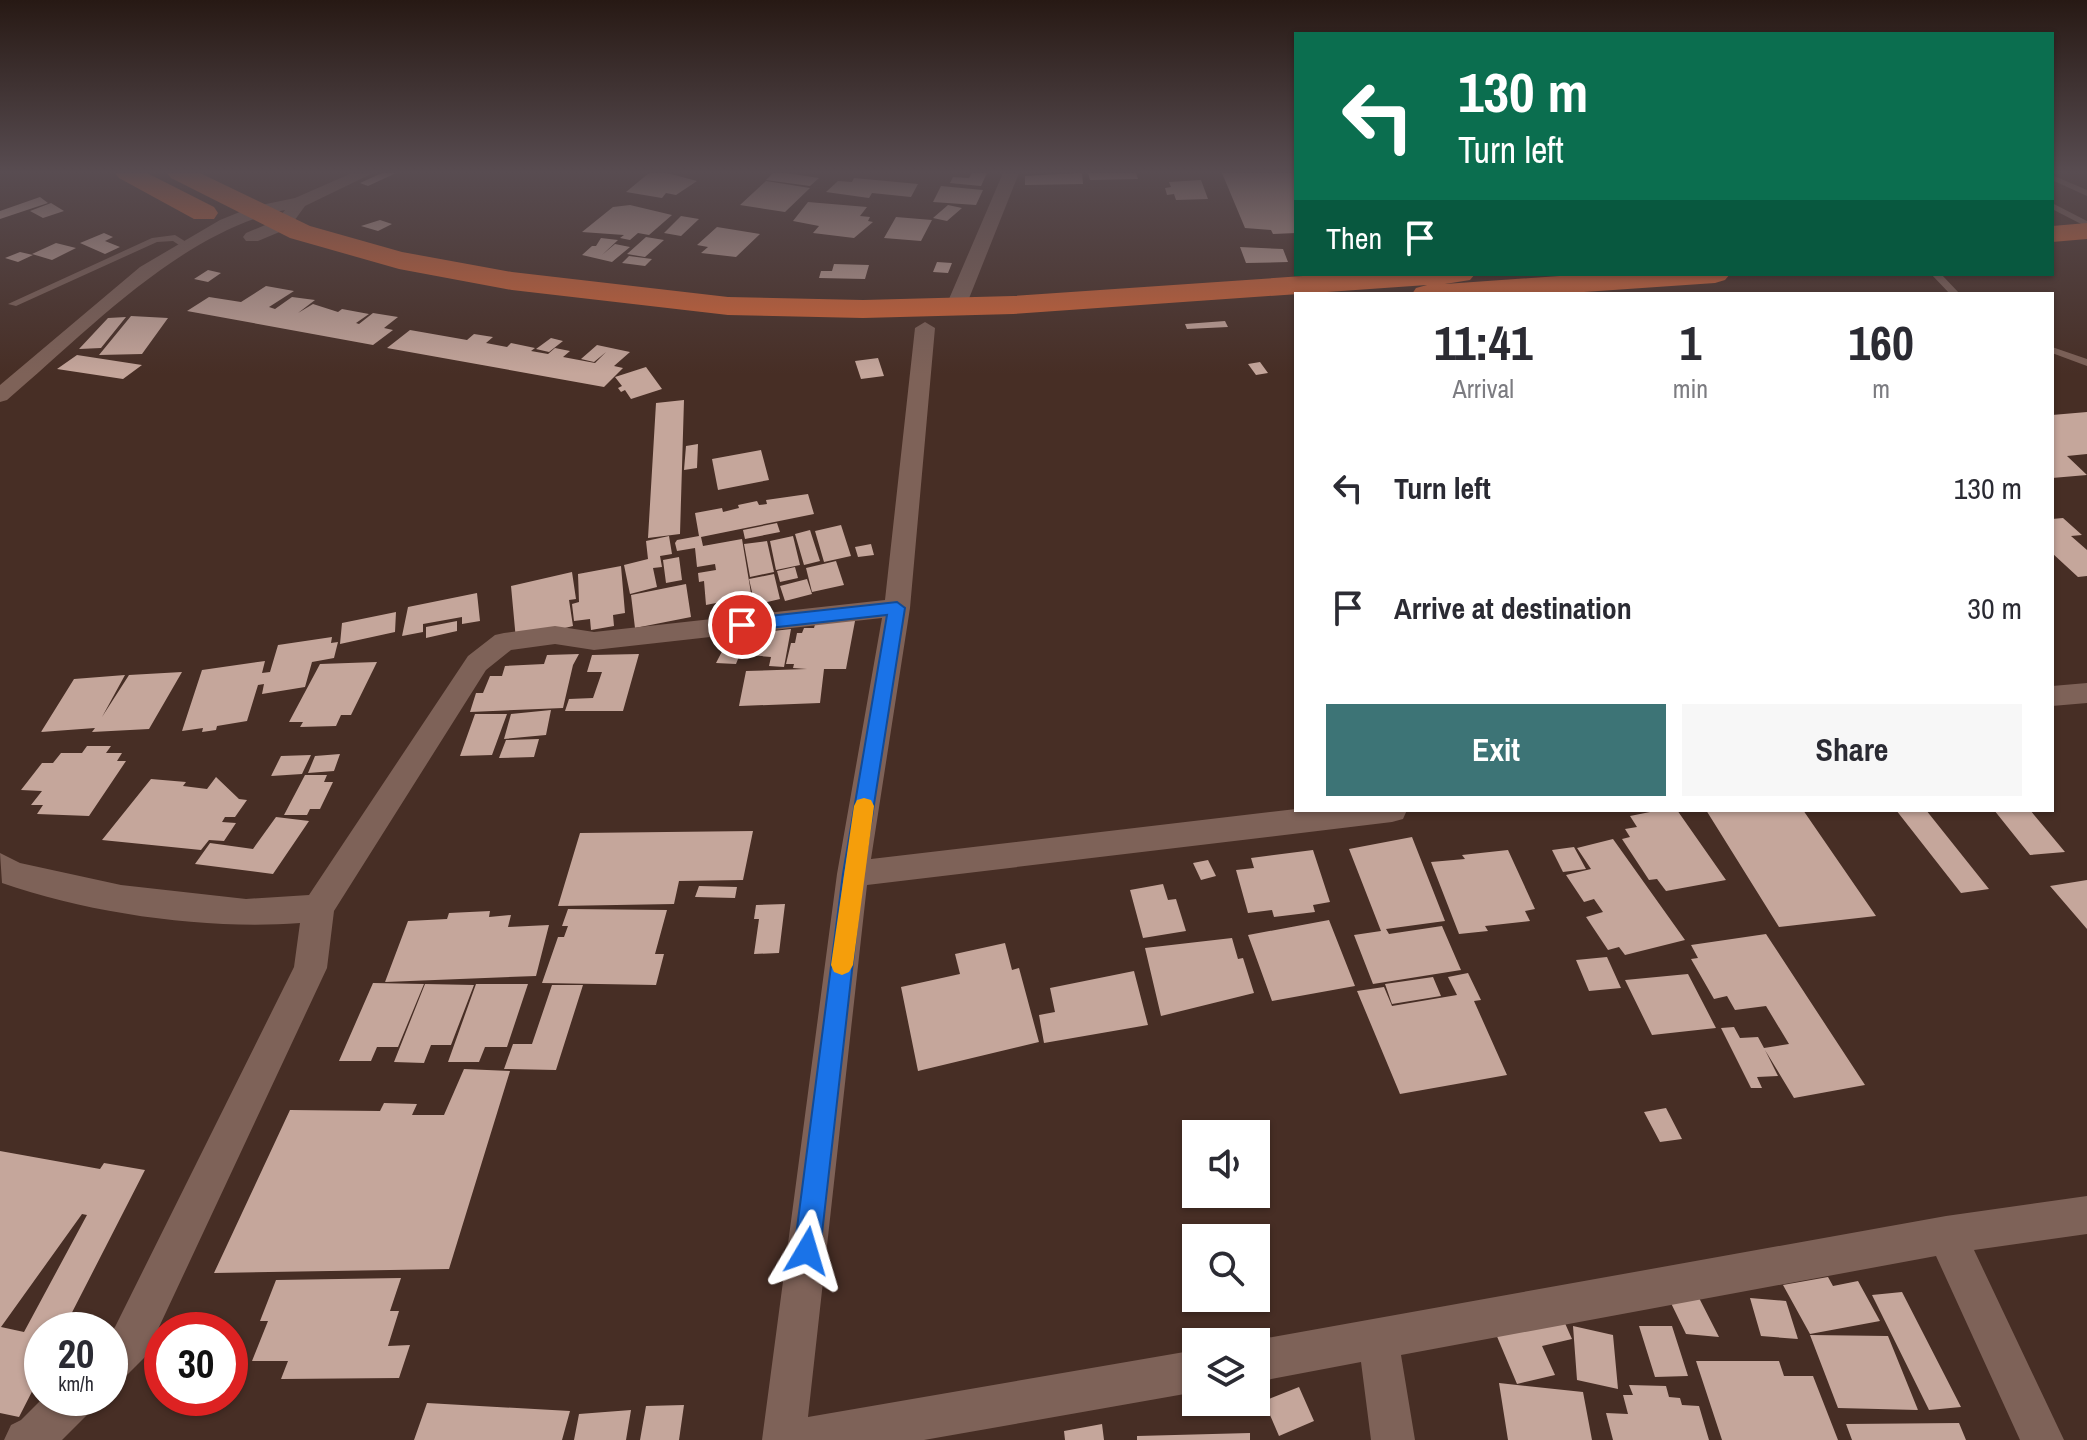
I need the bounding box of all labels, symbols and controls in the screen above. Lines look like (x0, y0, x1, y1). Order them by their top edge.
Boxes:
text: 130 m (1458, 54, 1588, 129)
icon: left (1326, 64, 1430, 168)
text: Turn left (1458, 126, 1564, 174)
icon: arrive (1398, 216, 1442, 260)
text: Then (1326, 218, 1382, 258)
text: 11:41 (1434, 310, 1533, 375)
text: 1 (1679, 310, 1701, 375)
text: 160 (1848, 310, 1914, 375)
text: Arrival (1453, 371, 1514, 406)
text: min (1673, 371, 1708, 406)
text: m (1872, 371, 1890, 406)
icon: left (1326, 466, 1370, 510)
text: Turn left (1394, 468, 1491, 508)
text: 130 m (1954, 468, 2022, 508)
icon: arrive (1326, 586, 1370, 630)
text: Arrive at destination (1394, 588, 1632, 628)
text: 30 m (1967, 588, 2022, 628)
pin (708, 591, 776, 659)
icon: arrive (720, 603, 764, 647)
button: Exit (1326, 704, 1666, 796)
button: Share (1682, 704, 2022, 796)
map controls (1182, 1120, 1270, 1416)
button: sound (1182, 1120, 1270, 1208)
position arrow (765, 1209, 849, 1293)
button: search (1182, 1224, 1270, 1312)
speed limit sign: 30 (144, 1312, 248, 1416)
text: 20 (58, 1327, 94, 1380)
button: layers (1182, 1328, 1270, 1416)
text: km/h (58, 1370, 94, 1397)

